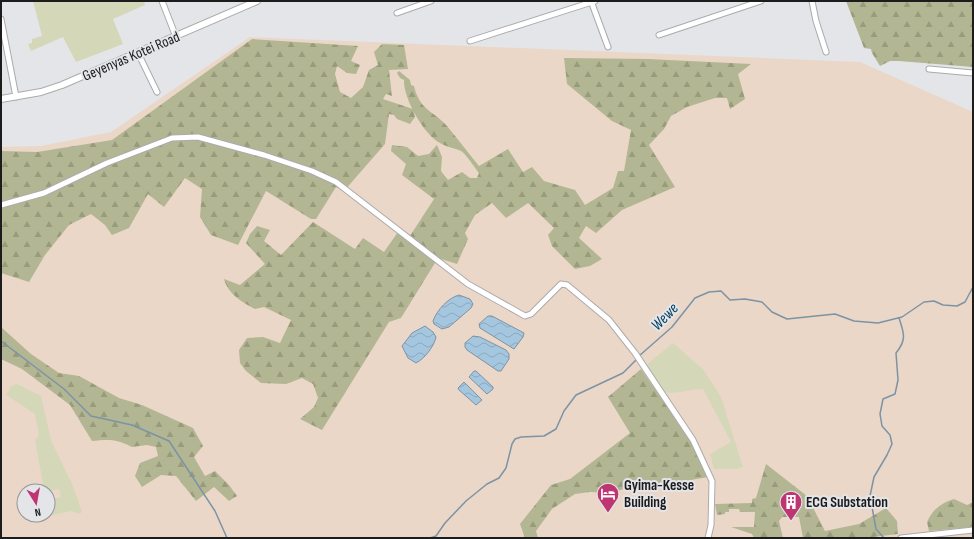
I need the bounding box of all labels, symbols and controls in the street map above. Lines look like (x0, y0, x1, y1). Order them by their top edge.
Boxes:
street label: Geyenyas Kotei Road (80, 27, 183, 86)
water label: Wewe (647, 299, 683, 335)
place label: Gyima-Kesse Building (624, 476, 694, 512)
hotel icon: Gyima-Kesse Building (595, 481, 621, 514)
north arrow (16, 483, 56, 523)
building icon: ECG Substation (778, 489, 804, 522)
place label: ECG Substation (806, 493, 888, 512)
text: N (34, 505, 42, 519)

